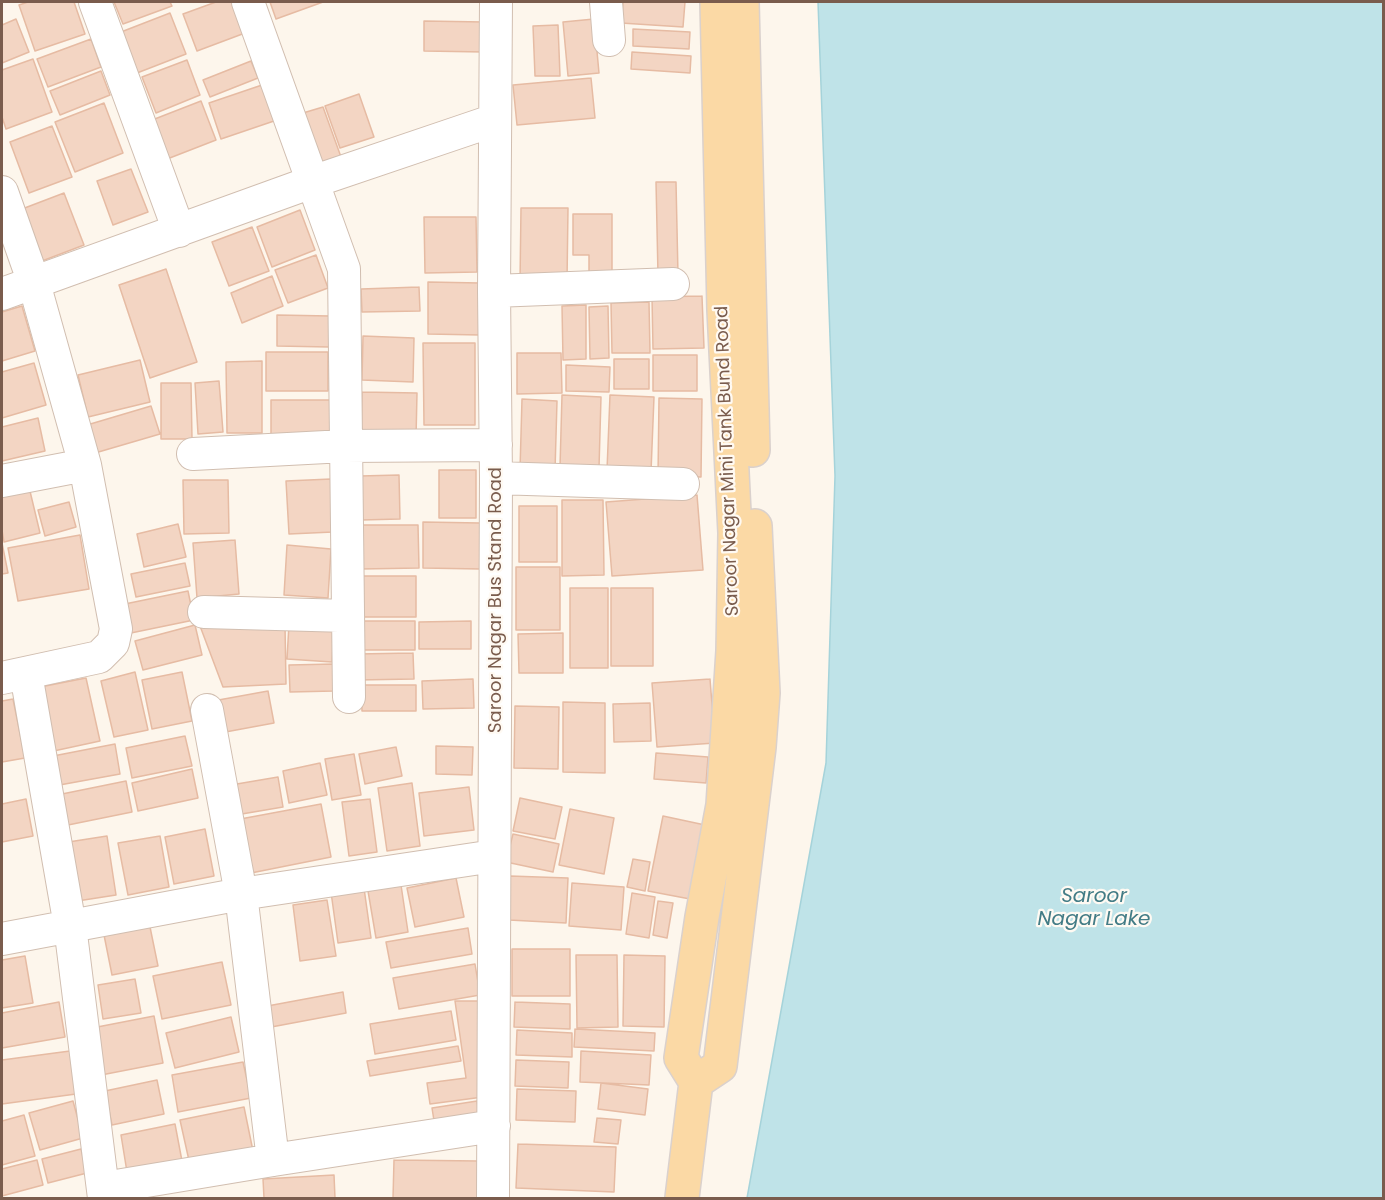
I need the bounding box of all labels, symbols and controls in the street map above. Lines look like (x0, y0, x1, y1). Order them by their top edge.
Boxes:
street label: Saroor Nagar Mini Tank Bund Road (712, 305, 744, 617)
street label: Saroor Nagar Bus Stand Road (485, 467, 507, 733)
water label: Saroor Nagar Lake (1038, 885, 1150, 932)

